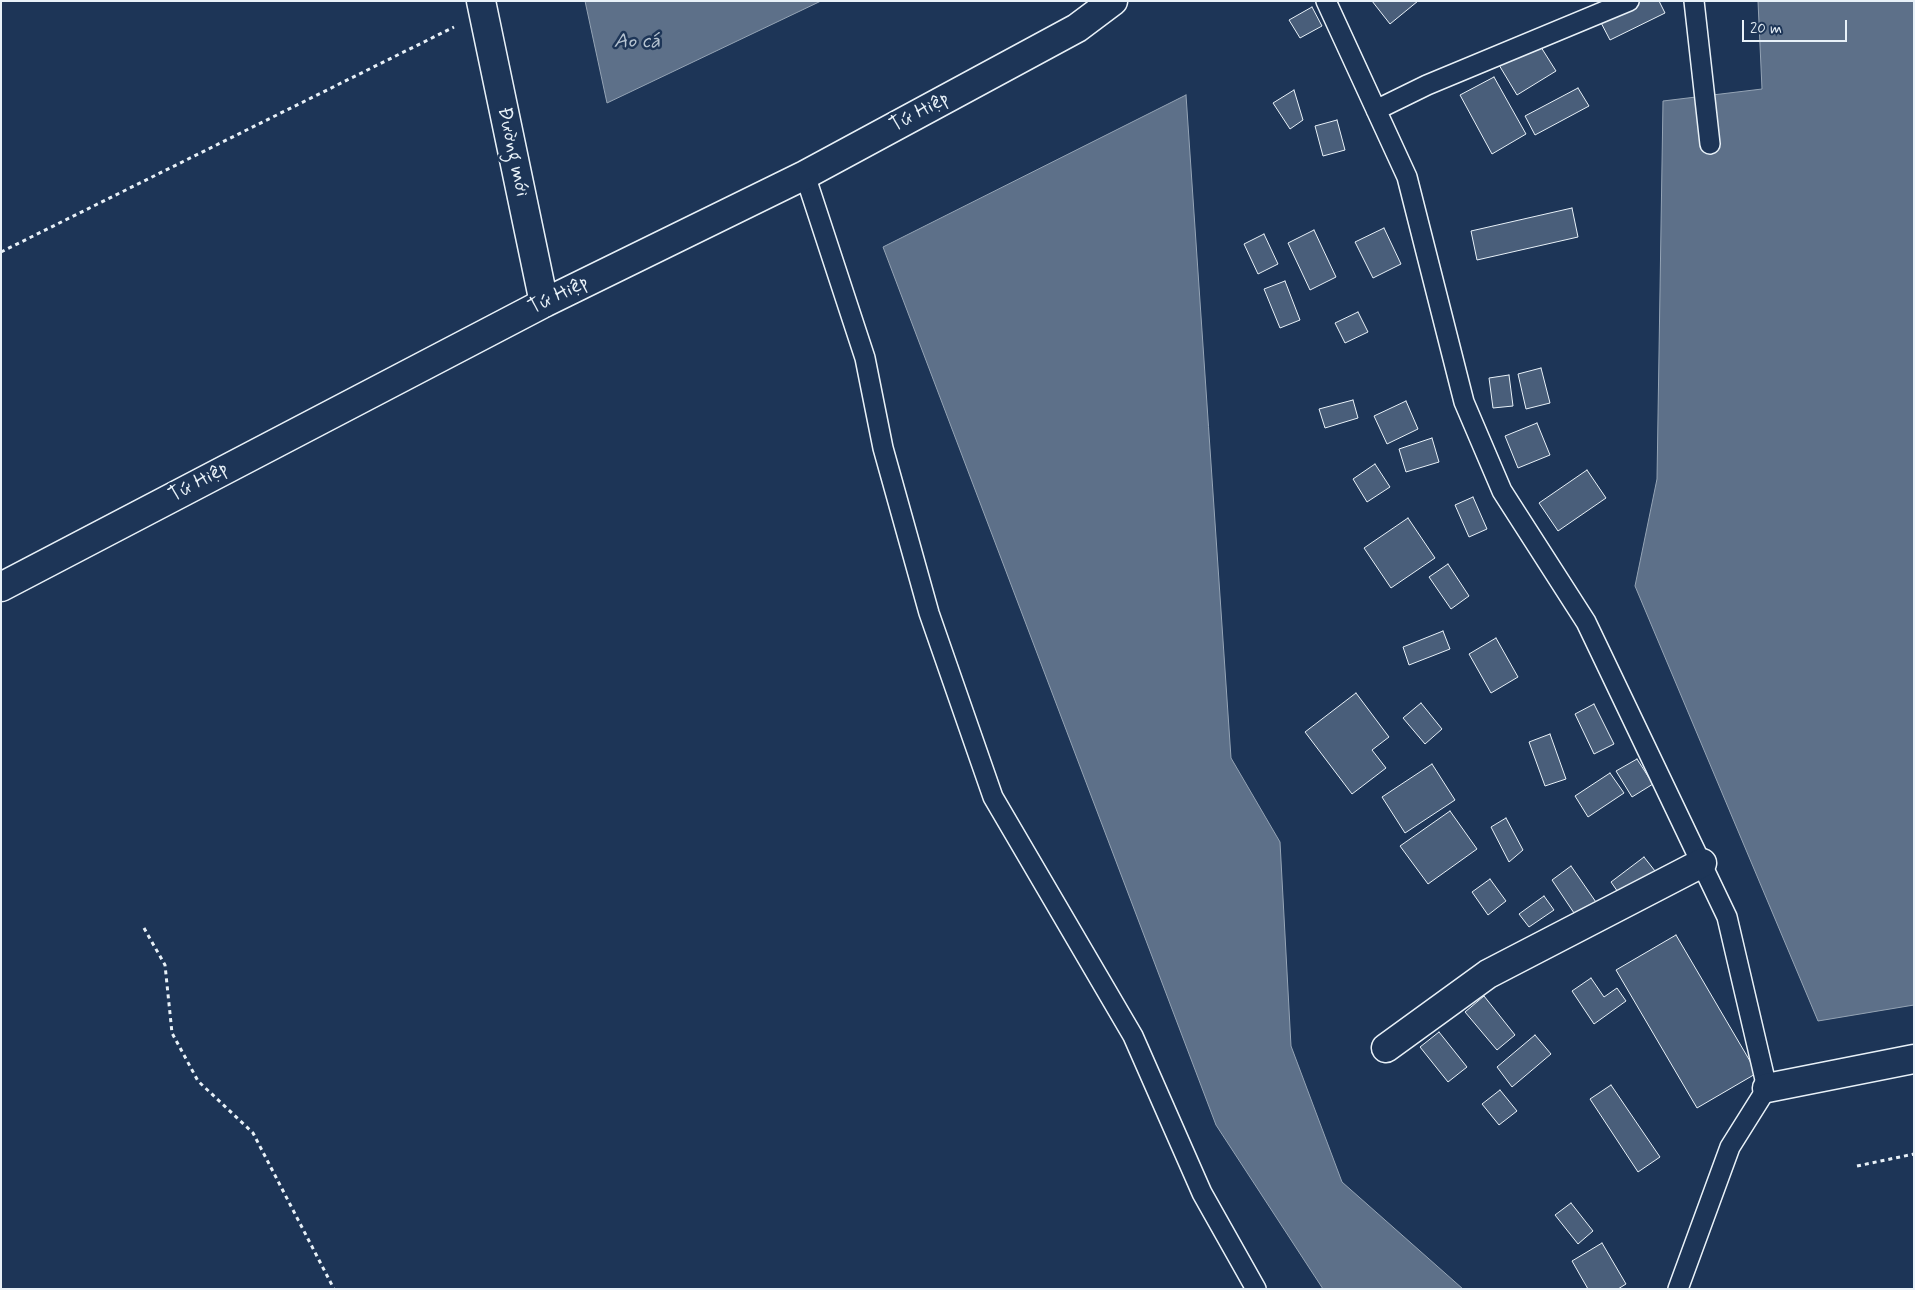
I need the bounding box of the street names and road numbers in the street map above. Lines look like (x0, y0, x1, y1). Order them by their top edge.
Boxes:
street label: Tứ Hiệp (886, 87, 954, 139)
street label: Đường mới (491, 105, 533, 199)
street label: Tứ Hiệp (525, 271, 593, 321)
street label: Tứ Hiệp (165, 457, 233, 509)

